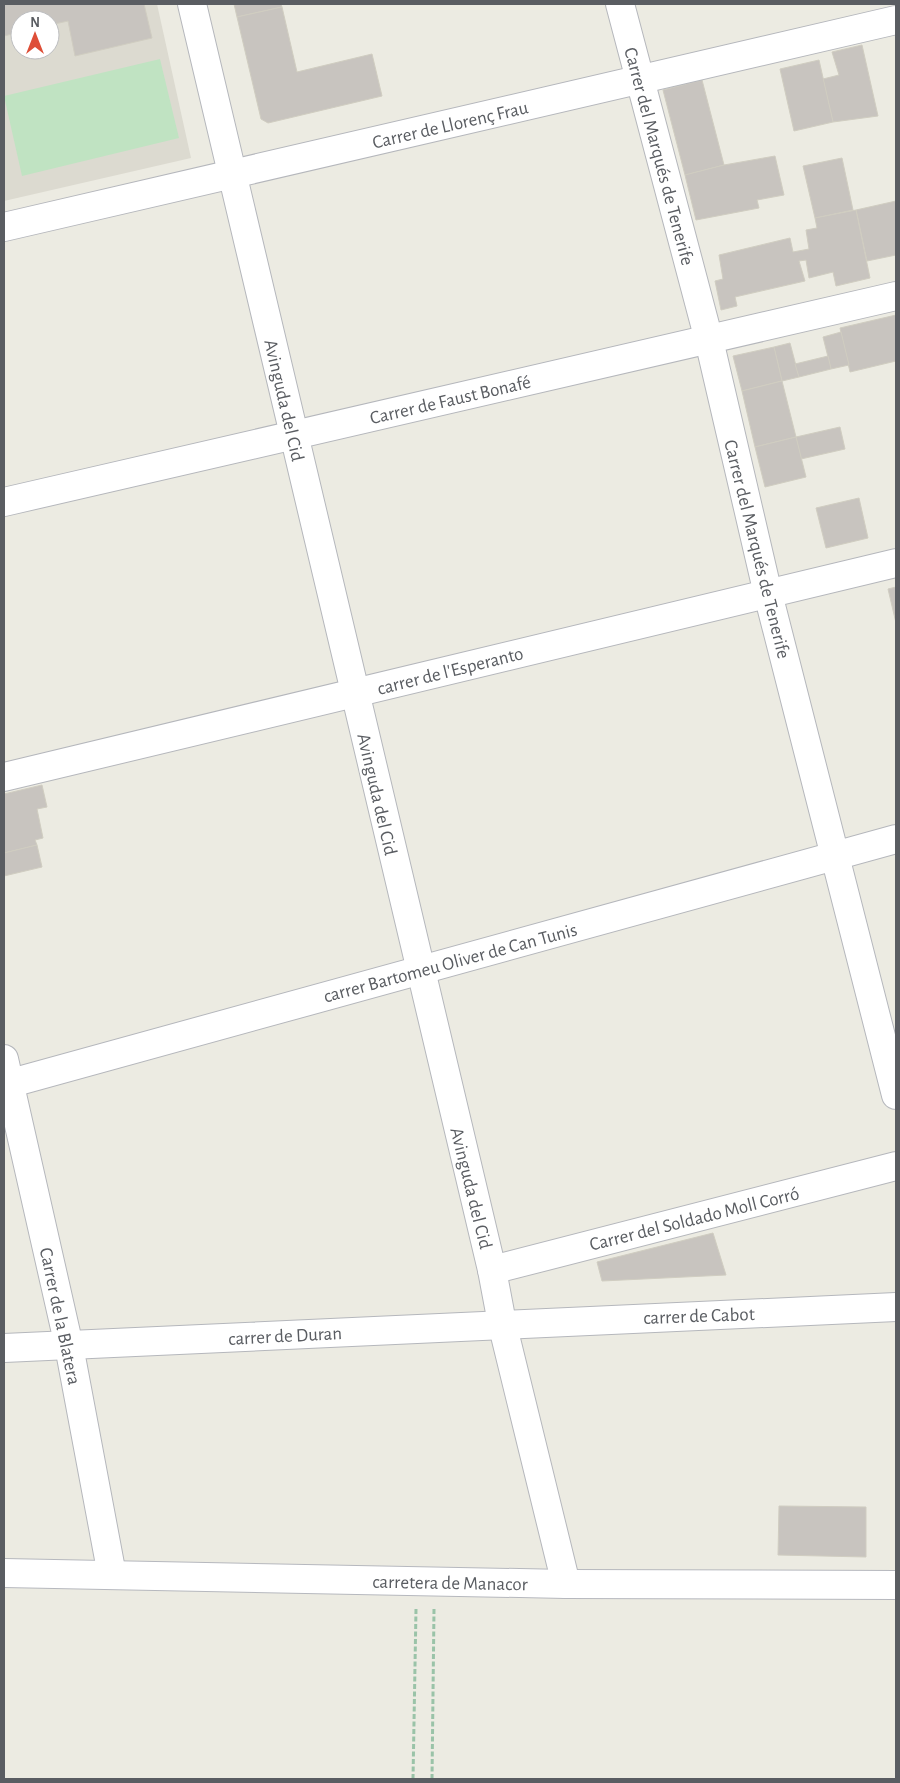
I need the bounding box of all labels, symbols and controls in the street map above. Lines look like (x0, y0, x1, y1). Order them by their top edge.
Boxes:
north arrow (10, 10, 60, 60)
text: N (30, 16, 40, 30)
street label: Carrer del Marqués de Tenerife (620, 45, 697, 268)
street label: Carrer de Llorenç Frau (371, 98, 530, 153)
street label: Avinguda del Cid (260, 338, 307, 463)
street label: Carrer de Faust Bonafé (368, 373, 533, 428)
street label: Carrer del Marqués de Tenerife (720, 438, 793, 661)
street label: carrer de l'Esperanto (375, 644, 525, 699)
street label: Avinguda del Cid (353, 732, 400, 857)
street label: carrer Bartomeu Oliver de Can Tunis (322, 920, 579, 1007)
street label: Avinguda del Cid (446, 1126, 495, 1251)
street label: Carrer del Soldado Moll Corró (588, 1184, 801, 1255)
street label: Carrer de la Blatera (36, 1246, 83, 1387)
street label: carrer de Cabot (643, 1305, 755, 1328)
street label: carrer de Duran (228, 1324, 342, 1349)
street label: carretera de Manacor (372, 1573, 528, 1594)

